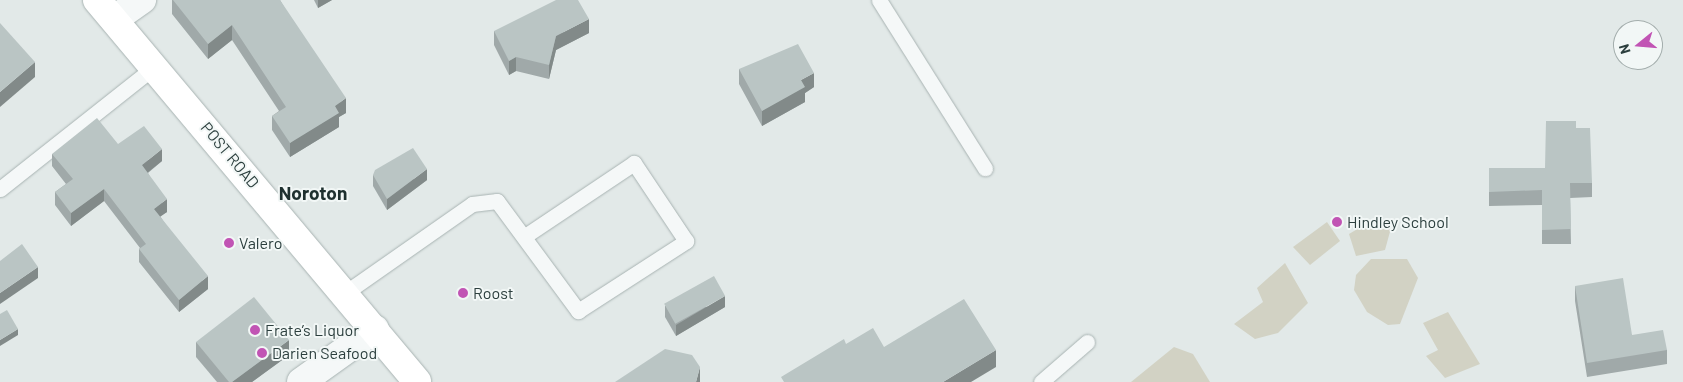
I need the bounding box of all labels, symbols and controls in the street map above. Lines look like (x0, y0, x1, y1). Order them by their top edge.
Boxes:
north arrow (1613, 20, 1663, 70)
text: N (1615, 42, 1634, 56)
street label: POST ROAD (197, 118, 263, 192)
district label: Noroton (279, 182, 347, 204)
place label: Hindley School (1347, 212, 1449, 232)
marker: Hindley School (1331, 216, 1343, 228)
place label: Valero (239, 233, 283, 253)
marker: Valero (223, 237, 235, 249)
place label: Roost (473, 283, 514, 303)
marker: Roost (457, 287, 469, 299)
place label: Frate’s Liquor (265, 320, 359, 340)
marker: Frate’s Liquor (249, 324, 261, 336)
place label: Darien Seafood (272, 343, 377, 363)
marker: Darien Seafood (256, 347, 268, 359)

